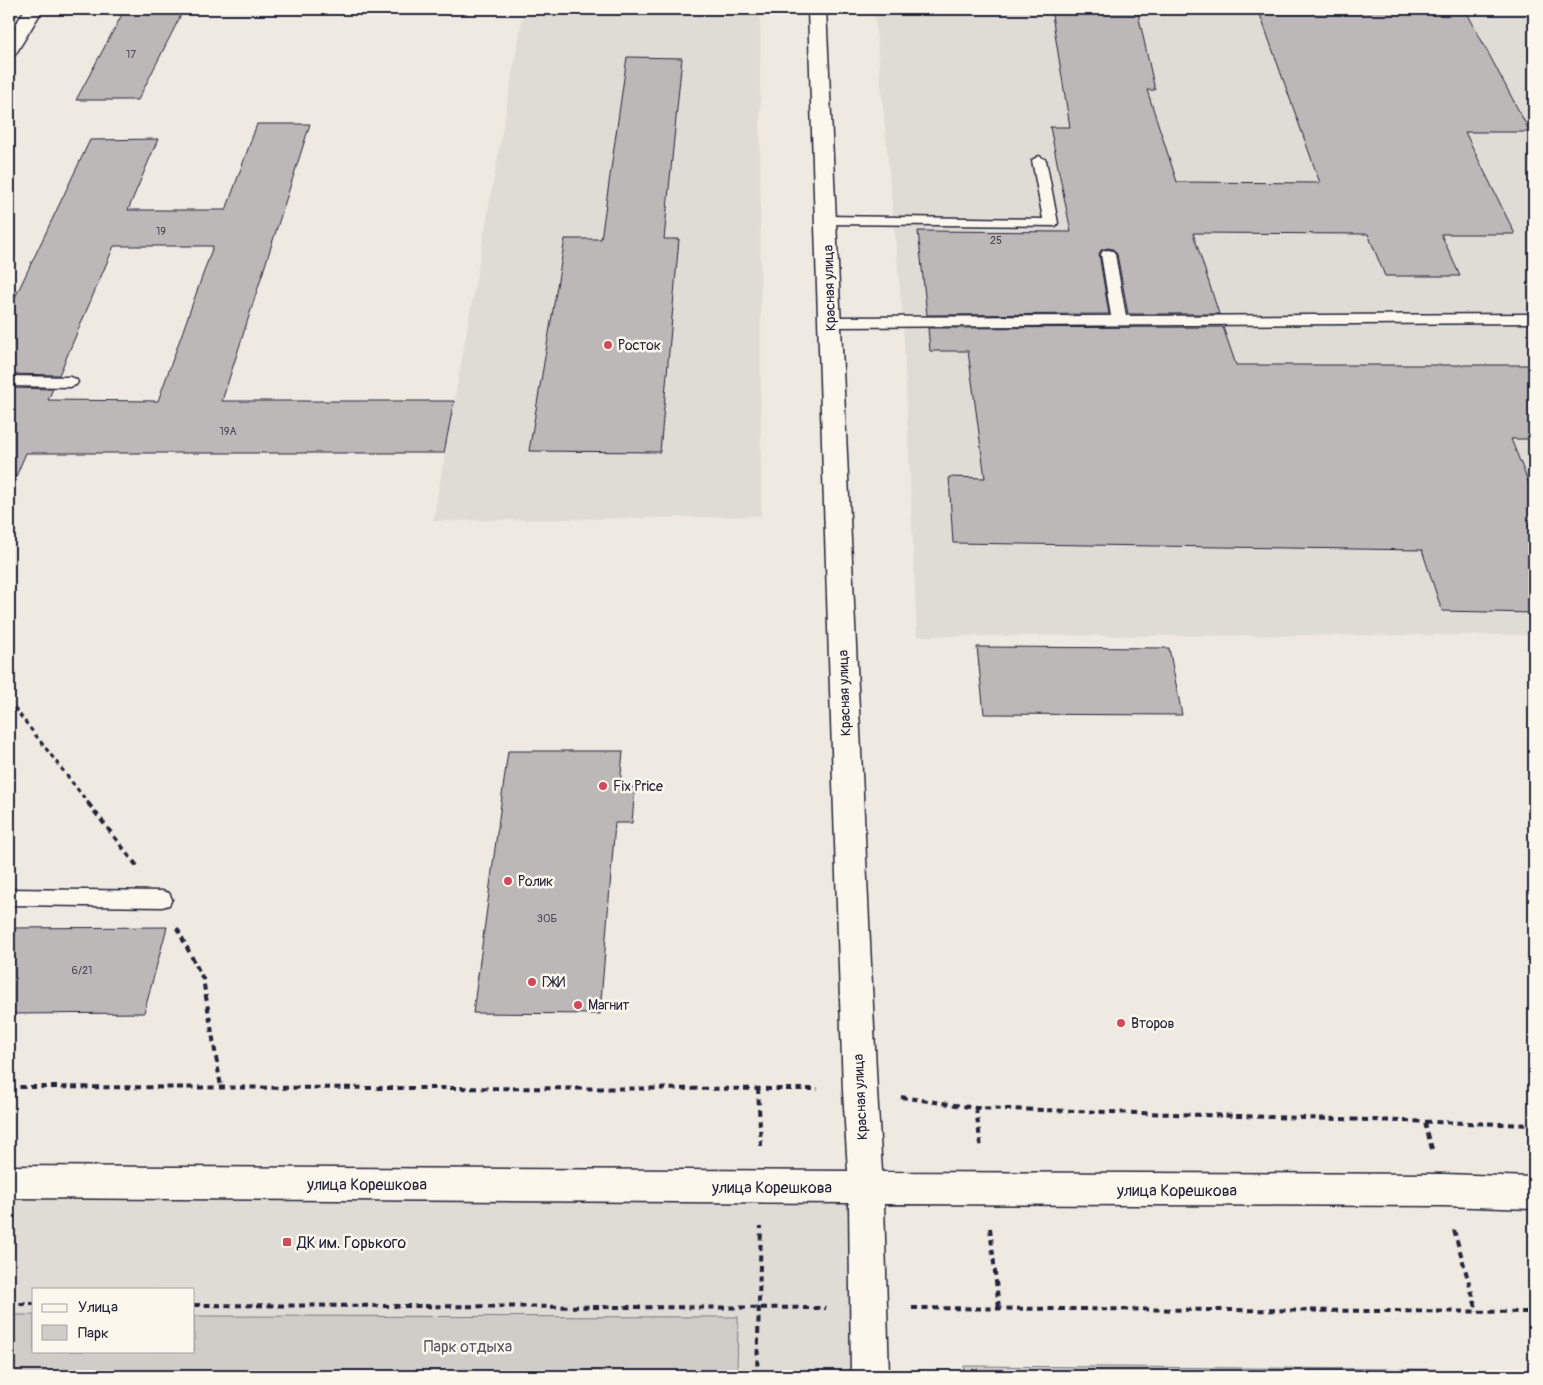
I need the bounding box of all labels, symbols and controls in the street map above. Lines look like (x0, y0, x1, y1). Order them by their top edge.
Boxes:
house number: 17 (126, 48, 136, 61)
house number: 19 (156, 225, 166, 238)
house number: 25 (990, 234, 1002, 247)
street label: Красная улица (819, 245, 839, 331)
place label: Росток (618, 337, 661, 354)
marker: Росток (602, 339, 614, 351)
house number: 19А (219, 425, 237, 438)
street label: Красная улица (834, 650, 854, 736)
place label: Fix Price (613, 778, 663, 795)
marker: Fix Price (597, 780, 609, 792)
place label: Ролик (518, 873, 553, 890)
marker: Ролик (502, 875, 514, 887)
house number: 30Б (537, 912, 557, 925)
house number: 6/21 (72, 964, 92, 977)
place label: ГЖИ (542, 974, 566, 991)
marker: ГЖИ (526, 976, 538, 988)
place label: Магнит (588, 997, 630, 1014)
marker: Магнит (572, 999, 584, 1011)
place label: Второв (1131, 1015, 1175, 1032)
marker: Второв (1115, 1017, 1127, 1029)
street label: Красная улица (850, 1053, 871, 1140)
street label: улица Корешкова (306, 1175, 427, 1195)
street label: улица Корешкова (711, 1178, 832, 1198)
street label: улица Корешкова (1116, 1181, 1237, 1201)
place label: ДК им. Горького (296, 1233, 406, 1253)
marker: ДК им. Горького (281, 1236, 293, 1248)
legend (32, 1288, 195, 1352)
text: Улица (78, 1298, 118, 1317)
text: Парк (78, 1324, 109, 1343)
park label: Парк отдыха (424, 1337, 512, 1357)

